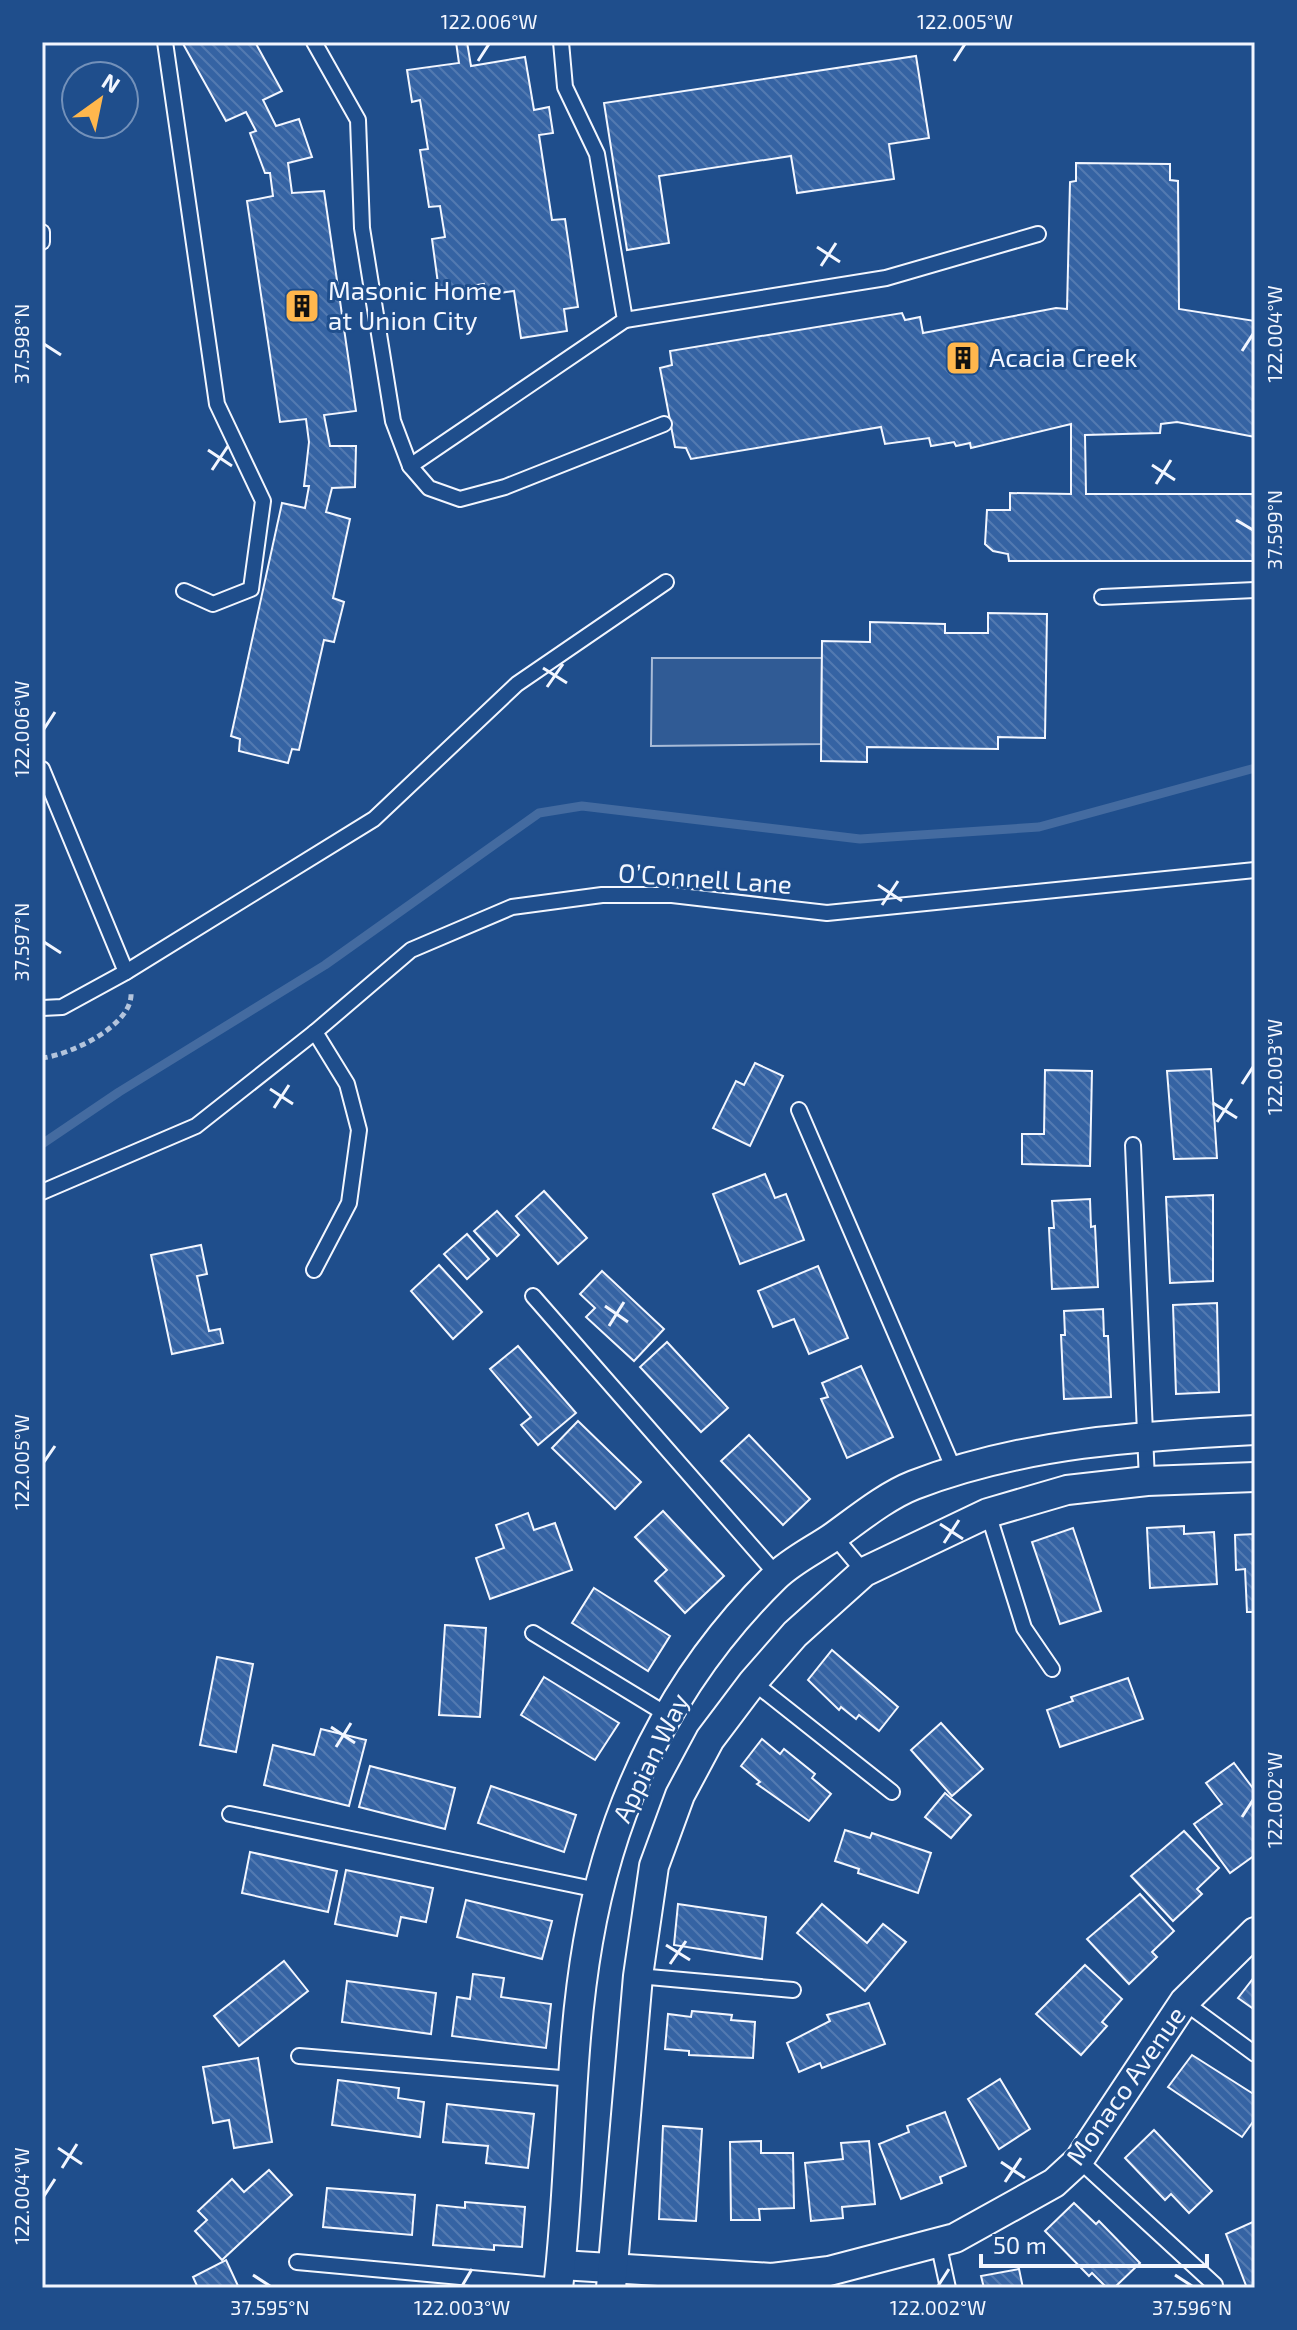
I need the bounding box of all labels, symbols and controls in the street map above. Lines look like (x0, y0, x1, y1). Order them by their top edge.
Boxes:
text: 122.006°W (441, 9, 537, 33)
text: 122.005°W (917, 9, 1013, 33)
north arrow (60, 60, 140, 140)
text: N (98, 67, 125, 98)
place label: Masonic Home at Union City (328, 274, 502, 335)
text: 122.004°W (1262, 285, 1286, 383)
building icon: Masonic Home at Union City (283, 287, 321, 325)
text: 37.598°N (9, 304, 33, 384)
building icon: Acacia Creek (944, 339, 982, 377)
place label: Acacia Creek (989, 341, 1137, 372)
text: 37.599°N (1262, 490, 1286, 570)
text: 122.006°W (9, 681, 33, 777)
street label: O’Connell Lane (617, 856, 793, 899)
text: 37.597°N (9, 903, 33, 981)
text: 122.003°W (1262, 1019, 1286, 1115)
text: 122.005°W (9, 1414, 33, 1510)
street label: Appian Way (605, 1687, 694, 1827)
text: 122.002°W (1262, 1752, 1286, 1848)
street label: Monaco Avenue (1059, 2000, 1191, 2170)
text: 122.004°W (9, 2147, 33, 2245)
scale bar (981, 2218, 1207, 2268)
text: 50 m (993, 2230, 1047, 2259)
text: 37.595°N (230, 2295, 310, 2319)
text: 122.003°W (414, 2295, 510, 2319)
text: 122.002°W (890, 2295, 986, 2319)
text: 37.596°N (1152, 2295, 1232, 2319)

